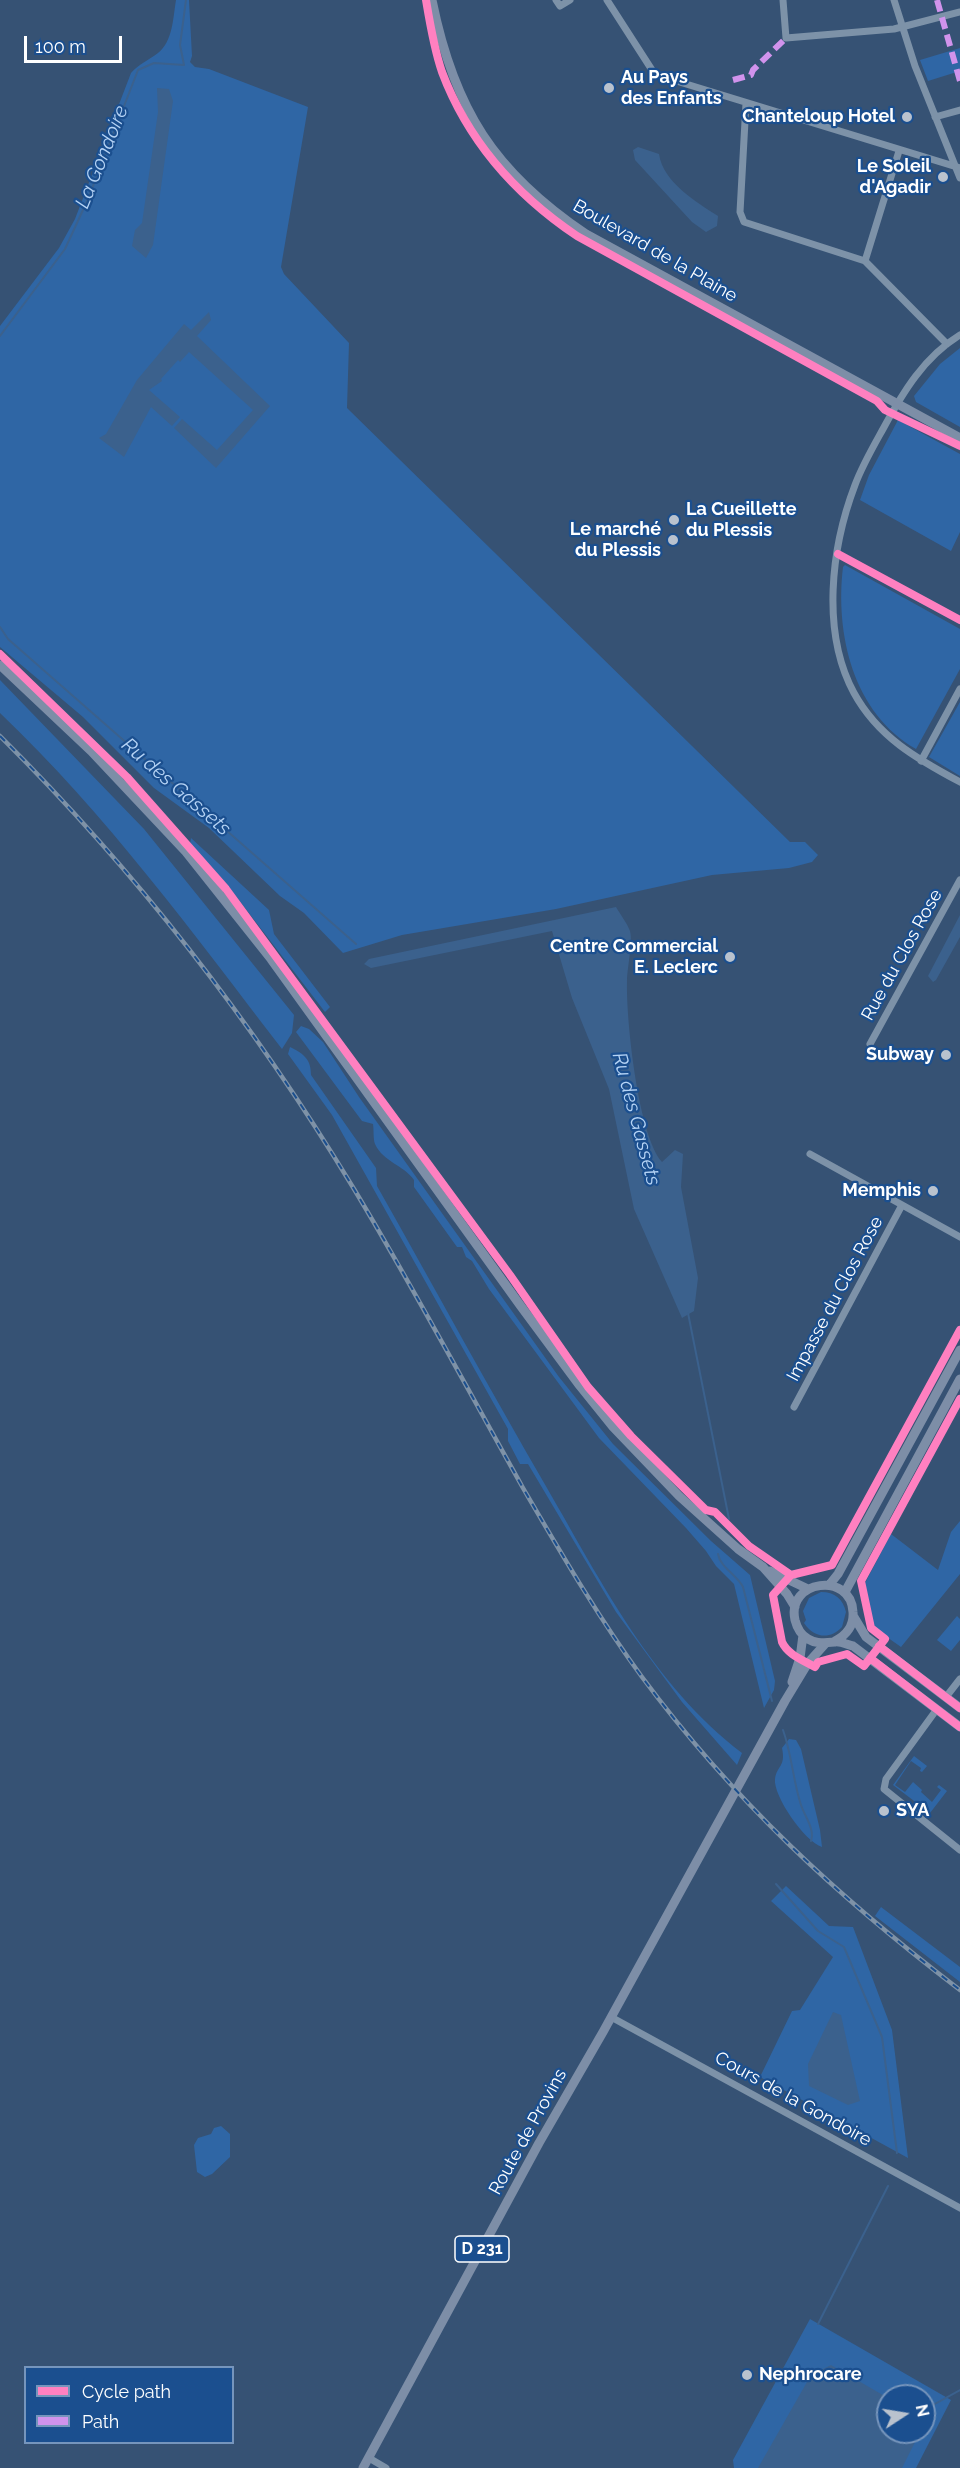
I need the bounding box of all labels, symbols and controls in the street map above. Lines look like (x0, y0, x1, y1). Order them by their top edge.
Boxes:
scale bar (27, 24, 124, 62)
text: 100 m (35, 36, 86, 57)
place label: Au Pays des Enfants (621, 67, 722, 110)
marker: Au Pays des Enfants (602, 81, 616, 95)
water label: La Gondoire (70, 102, 134, 212)
place label: Chanteloup Hotel (742, 106, 895, 128)
marker: Chanteloup Hotel (900, 110, 914, 124)
place label: Le Soleil d'Agadir (857, 156, 931, 198)
marker: Le Soleil d'Agadir (936, 170, 950, 184)
street label: Boulevard de la Plaine (569, 195, 741, 307)
place label: La Cueillette du Plessis (686, 499, 797, 542)
marker: La Cueillette du Plessis (667, 513, 681, 527)
place label: Le marché du Plessis (570, 519, 661, 562)
marker: Le marché du Plessis (666, 533, 680, 547)
water label: Ru des Gassets (117, 733, 235, 841)
street label: Rue du Clos Rose (857, 886, 947, 1024)
place label: Centre Commercial E. Leclerc (550, 936, 718, 978)
marker: Centre Commercial E. Leclerc (723, 950, 737, 964)
place label: Subway (866, 1044, 934, 1066)
marker: Subway (939, 1048, 953, 1062)
water label: Ru des Gassets (607, 1050, 665, 1188)
place label: Memphis (842, 1180, 921, 1202)
marker: Memphis (926, 1184, 940, 1198)
street label: Impasse du Clos Rose (782, 1213, 888, 1385)
place label: SYA (896, 1800, 929, 1822)
marker: SYA (877, 1804, 891, 1818)
street label: Cours de la Gondoire (711, 2047, 875, 2151)
street label: Route de Provins (484, 2065, 572, 2199)
road number: D 231 (455, 2236, 509, 2262)
place label: Nephrocare (759, 2364, 862, 2386)
legend (24, 2366, 234, 2444)
marker: Nephrocare (740, 2368, 754, 2382)
text: Cycle path (82, 2381, 171, 2402)
north arrow (876, 2384, 936, 2444)
text: N (912, 2403, 933, 2419)
text: Path (82, 2411, 119, 2432)

